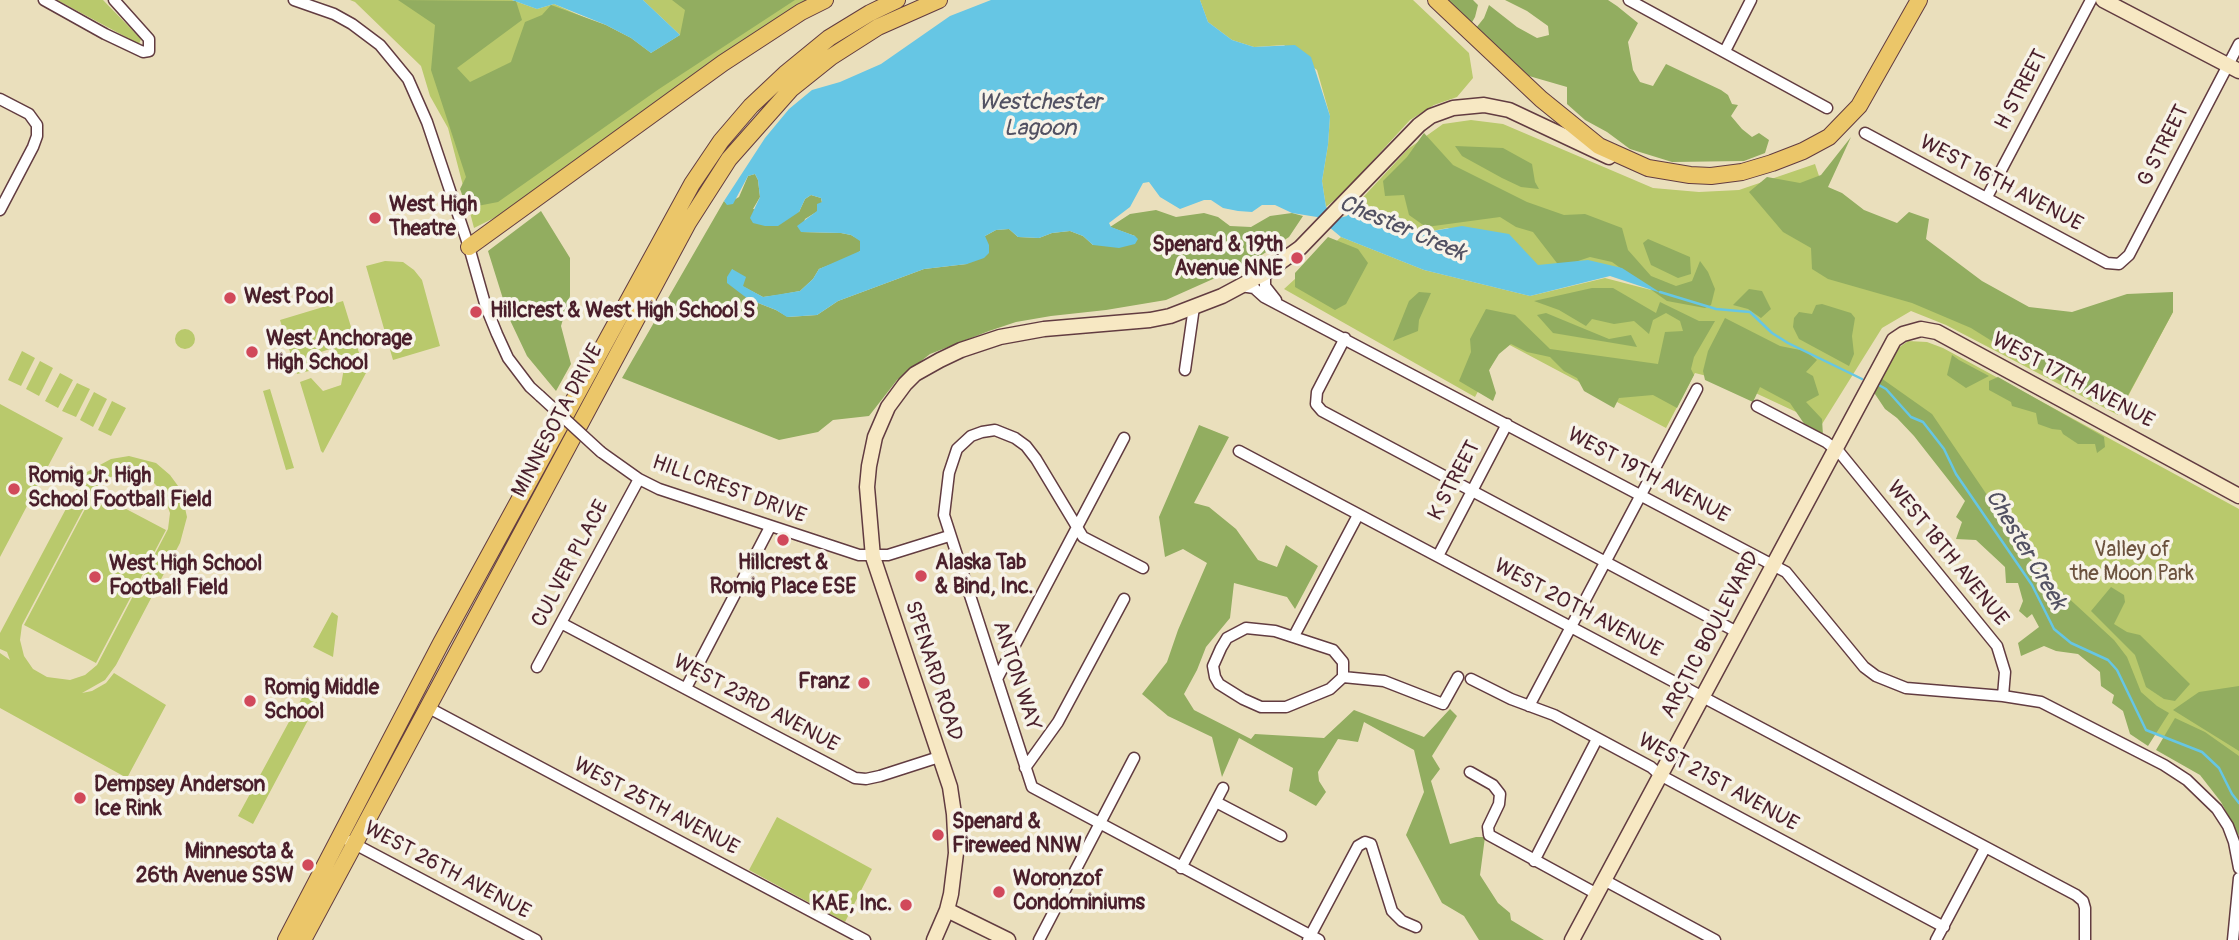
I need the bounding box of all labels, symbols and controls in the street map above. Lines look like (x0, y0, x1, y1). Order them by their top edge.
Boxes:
street label: H STREET (1990, 45, 2054, 135)
water label: Westchester Lagoon (978, 89, 1102, 143)
street label: G STREET (2133, 101, 2195, 191)
street label: WEST 16TH AVENUE (1915, 130, 2087, 238)
water label: Chester Creek (1335, 190, 1469, 268)
place label: West High Theatre (389, 193, 477, 243)
marker: West High Theatre (367, 210, 383, 226)
place label: Spenard & 19th Avenue NNE (1152, 233, 1283, 283)
marker: Spenard & 19th Avenue NNE (1289, 250, 1305, 266)
place label: West Pool (244, 285, 334, 311)
marker: West Pool (222, 290, 238, 306)
place label: Hillcrest & West High School S (490, 299, 755, 325)
marker: Hillcrest & West High School S (468, 304, 484, 320)
place label: West Anchorage High School (266, 327, 412, 377)
street label: WEST 17TH AVENUE (1988, 328, 2158, 434)
street label: MINNESOTA DRIVE (507, 340, 609, 502)
marker: West Anchorage High School (244, 344, 260, 360)
street label: WEST 19TH AVENUE (1563, 423, 1733, 529)
street label: K STREET (1424, 437, 1486, 525)
street label: HILLCREST DRIVE (649, 450, 809, 530)
place label: Romig Jr. High School Football Field (28, 464, 212, 514)
street label: WEST 18TH AVENUE (1881, 476, 2013, 632)
marker: Romig Jr. High School Football Field (6, 481, 22, 497)
water label: Chester Creek (1979, 485, 2071, 615)
street label: CULVER PLACE (527, 496, 615, 632)
marker: Hillcrest & Romig Place ESE (775, 532, 791, 548)
park label: Valley of the Moon Park (2070, 538, 2194, 588)
street label: ARCTIC BOULEVARD (1656, 547, 1766, 723)
place label: Hillcrest & Romig Place ESE (710, 551, 856, 601)
place label: Alaska Tab & Bind, Inc. (935, 551, 1033, 601)
place label: West High School Football Field (109, 552, 262, 602)
street label: WEST 20TH AVENUE (1490, 554, 1666, 664)
marker: Alaska Tab & Bind, Inc. (913, 568, 929, 584)
marker: West High School Football Field (87, 569, 103, 585)
street label: SPENARD ROAD (899, 598, 967, 744)
street label: ANTON WAY (986, 618, 1046, 734)
street label: WEST 23RD AVENUE (669, 650, 843, 758)
place label: Franz (798, 670, 850, 696)
marker: Franz (856, 675, 872, 691)
place label: Romig Middle School (264, 676, 379, 726)
marker: Romig Middle School (242, 693, 258, 709)
street label: WEST 21ST AVENUE (1633, 728, 1803, 838)
street label: WEST 25TH AVENUE (569, 753, 743, 861)
place label: Dempsey Anderson Ice Rink (94, 773, 265, 823)
marker: Dempsey Anderson Ice Rink (72, 790, 88, 806)
place label: Spenard & Fireweed NNW (952, 810, 1082, 860)
street label: WEST 26TH AVENUE (360, 817, 534, 925)
marker: Spenard & Fireweed NNW (930, 827, 946, 843)
place label: Minnesota & 26th Avenue SSW (136, 840, 294, 890)
marker: Minnesota & 26th Avenue SSW (300, 857, 316, 873)
place label: Woronzof Condominiums (1013, 867, 1145, 917)
marker: Woronzof Condominiums (991, 884, 1007, 900)
place label: KAE, Inc. (812, 892, 892, 918)
marker: KAE, Inc. (898, 897, 914, 913)

